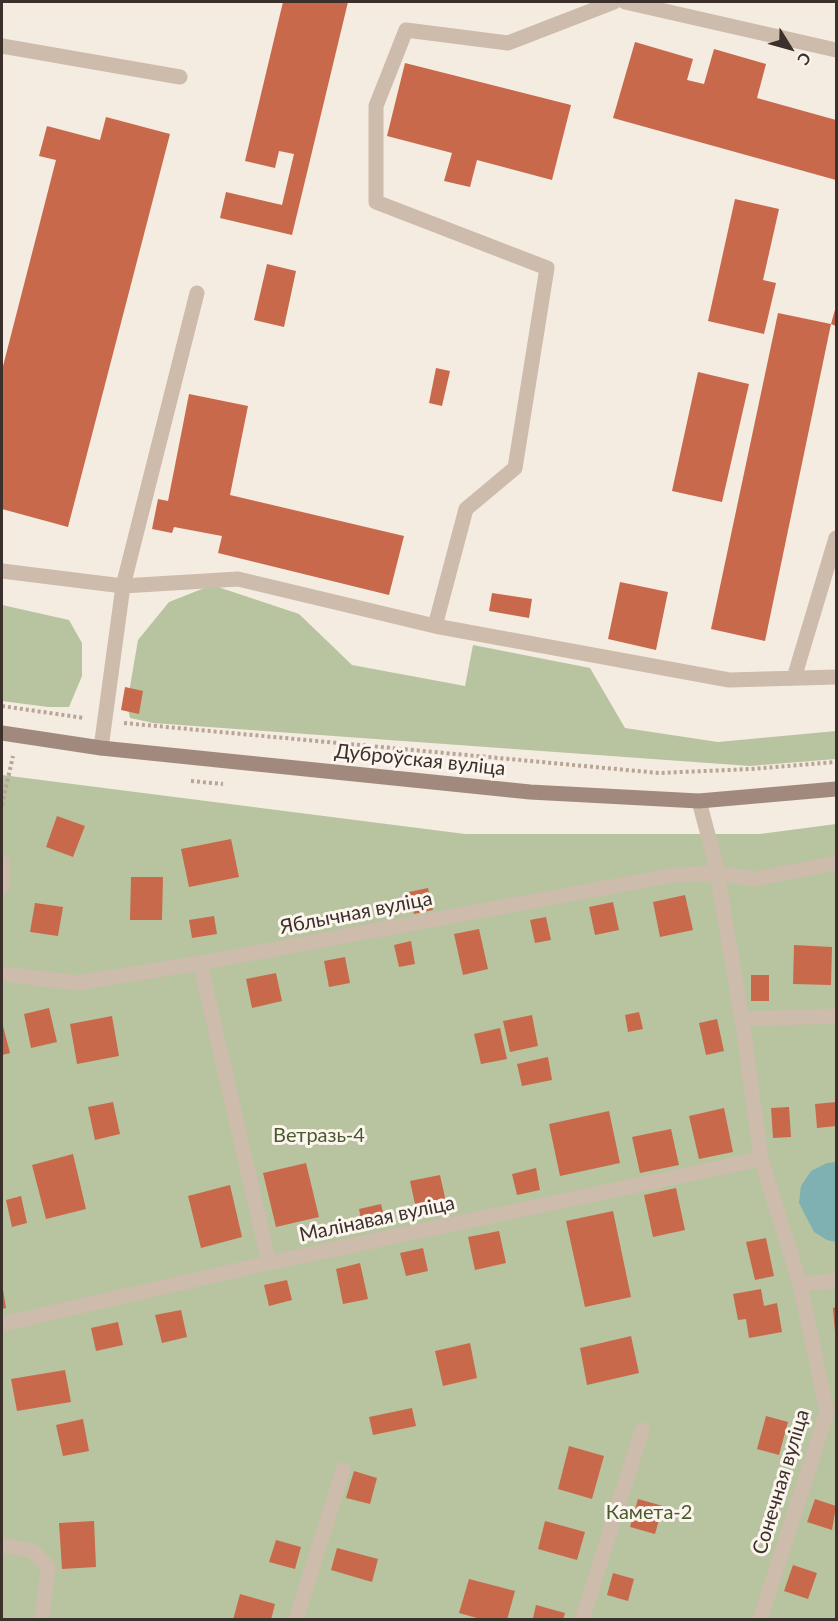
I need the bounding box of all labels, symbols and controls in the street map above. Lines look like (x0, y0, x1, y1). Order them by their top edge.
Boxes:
north arrow (760, 18, 820, 78)
text: С (794, 49, 816, 69)
street label: Дуброўская вуліца (333, 739, 507, 781)
street label: Яблычная вуліца (278, 886, 434, 940)
park label: Ветразь-4 (273, 1124, 365, 1148)
street label: Малінавая вуліца (297, 1191, 457, 1247)
street label: Сонечная вуліца (748, 1407, 814, 1557)
park label: Камета-2 (606, 1501, 692, 1525)

